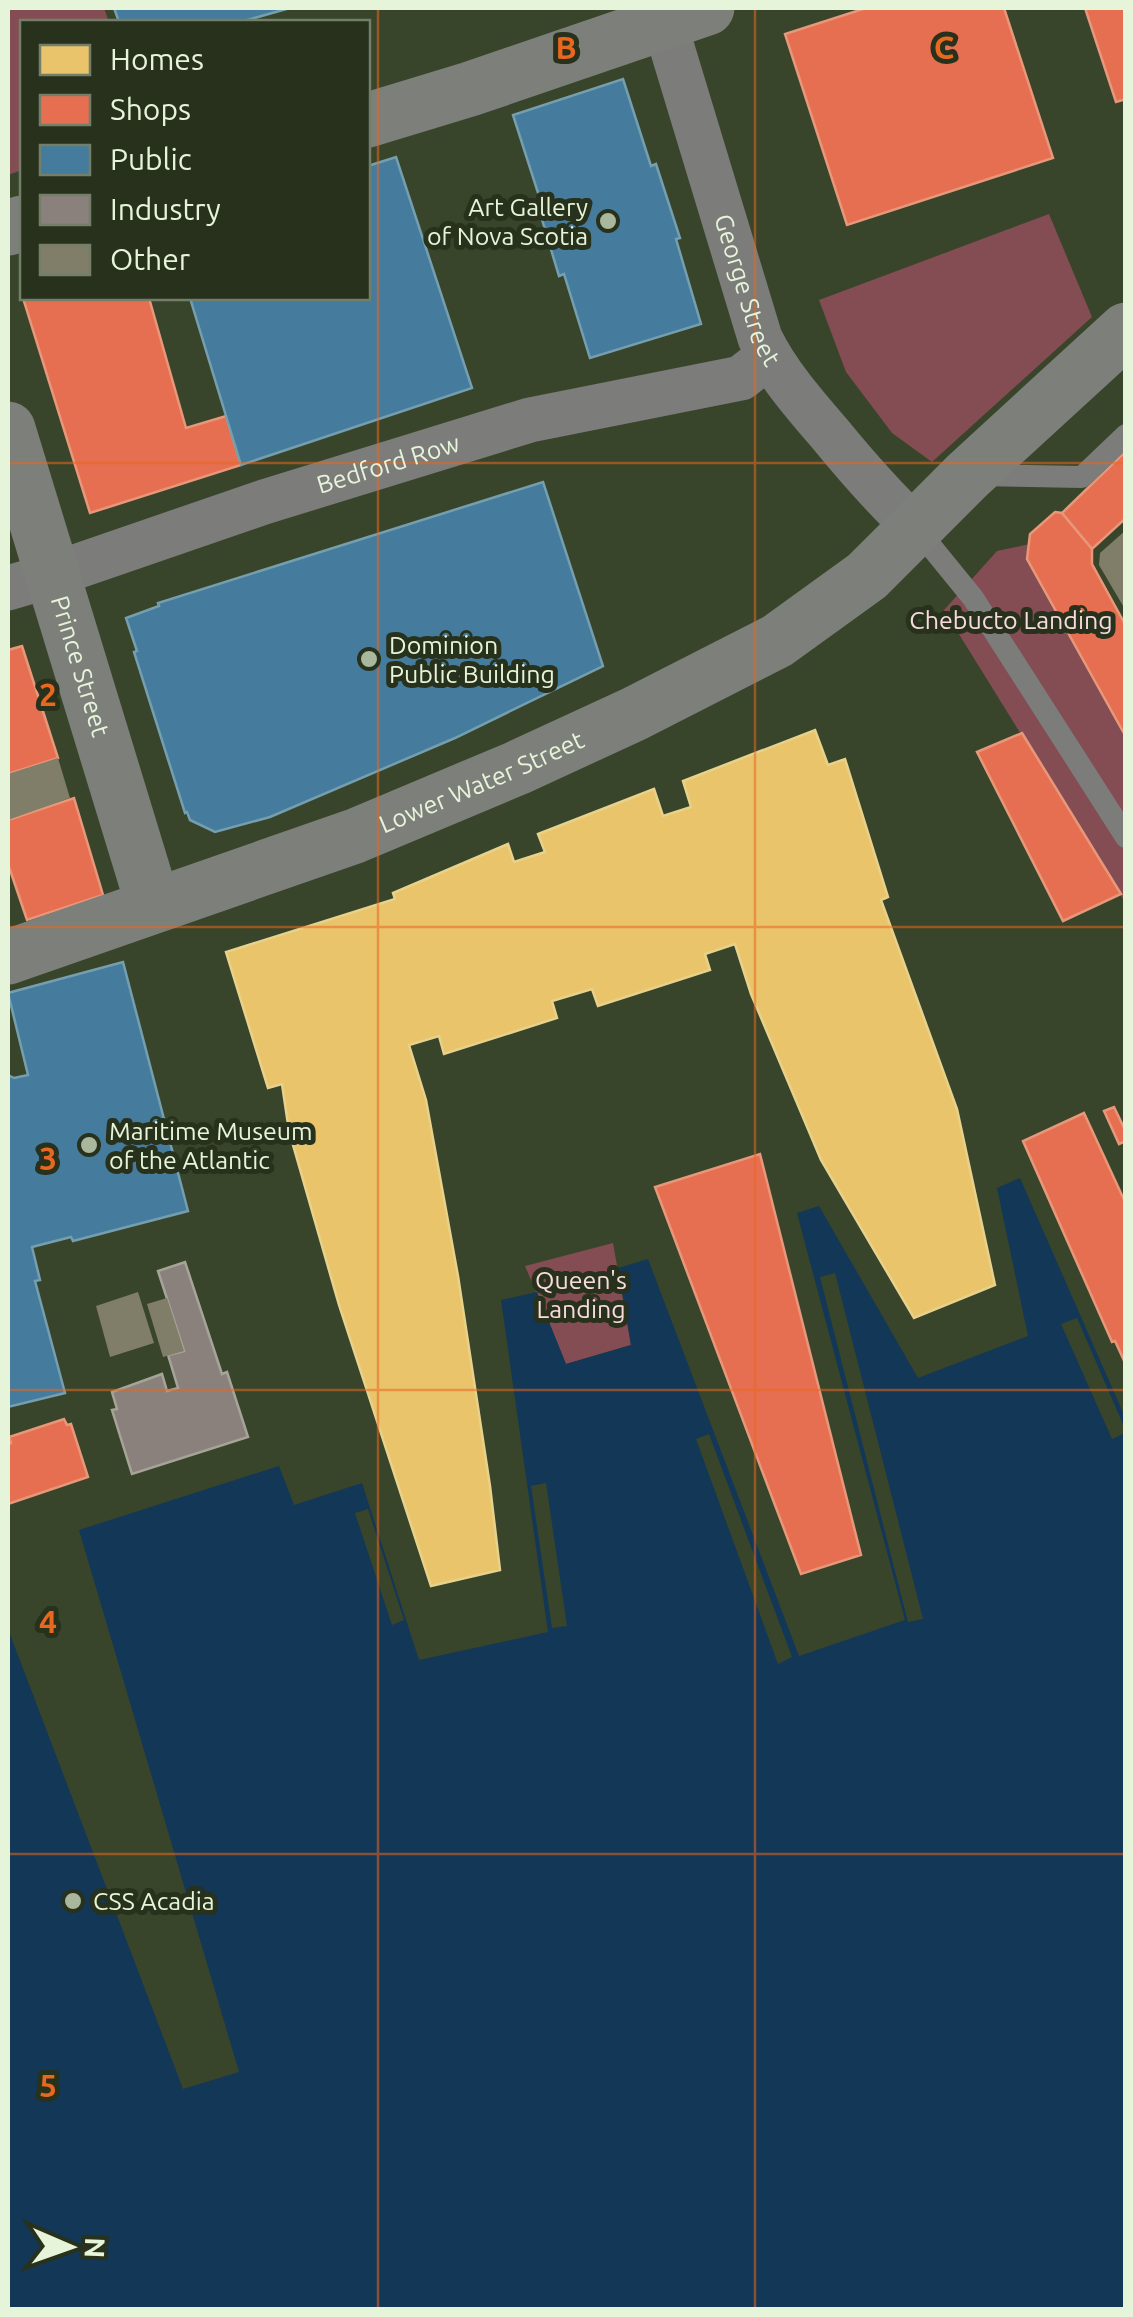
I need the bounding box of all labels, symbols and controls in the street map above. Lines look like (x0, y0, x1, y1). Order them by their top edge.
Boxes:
legend (20, 20, 370, 300)
text: B (555, 29, 577, 65)
text: C (934, 29, 954, 65)
text: Homes (110, 42, 204, 76)
text: Shops (110, 92, 191, 126)
text: Public (110, 142, 192, 176)
text: Industry (110, 192, 221, 226)
place label: Art Gallery of Nova Scotia (427, 193, 588, 250)
marker: Art Gallery of Nova Scotia (597, 210, 619, 232)
street label: George Street (709, 211, 786, 371)
text: Other (110, 242, 191, 276)
street label: Bedford Row (313, 429, 463, 499)
street label: Prince Street (46, 592, 115, 740)
park label: Chebucto Landing (909, 606, 1113, 634)
place label: Dominion Public Building (389, 631, 555, 688)
marker: Dominion Public Building (358, 648, 380, 670)
text: 2 (39, 676, 57, 712)
street label: Lower Water Street (375, 725, 588, 838)
place label: Maritime Museum of the Atlantic (109, 1117, 313, 1174)
marker: Maritime Museum of the Atlantic (78, 1134, 100, 1156)
text: 3 (39, 1140, 57, 1176)
park label: Queen's Landing (535, 1266, 627, 1323)
text: 4 (39, 1603, 57, 1639)
place label: CSS Acadia (93, 1887, 215, 1915)
marker: CSS Acadia (62, 1890, 84, 1912)
text: 5 (39, 2067, 57, 2103)
north arrow (20, 2197, 120, 2297)
text: N (80, 2237, 111, 2259)

